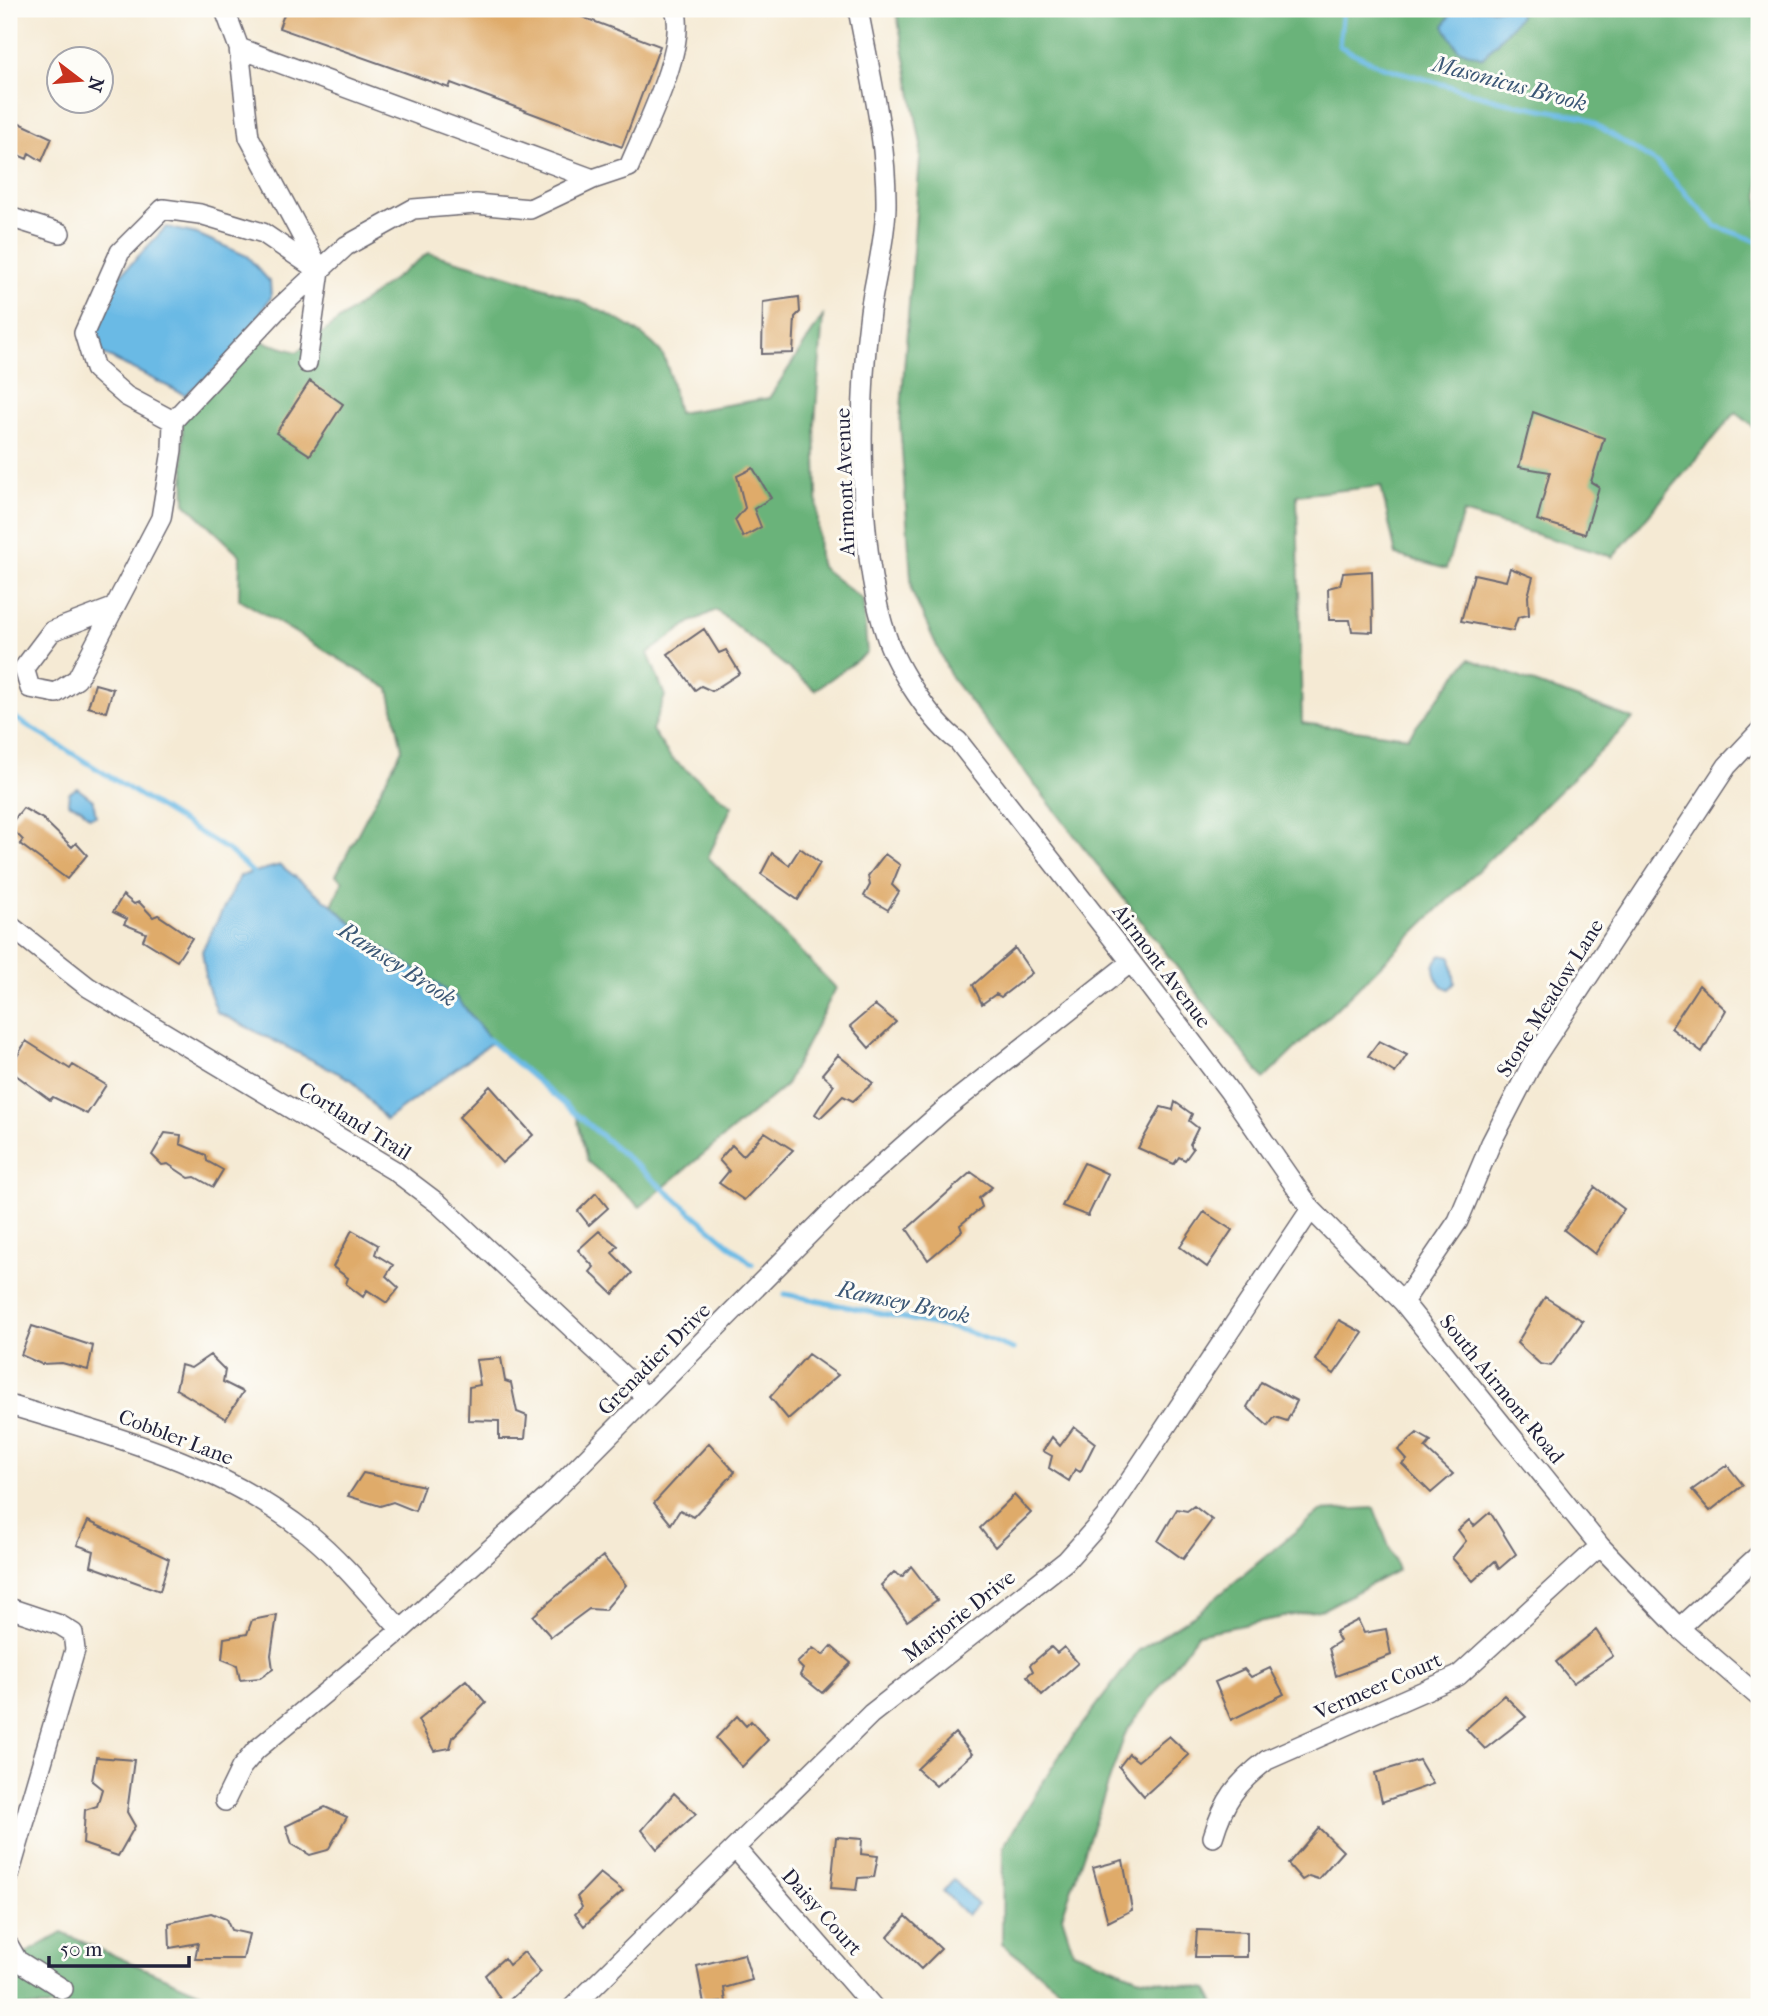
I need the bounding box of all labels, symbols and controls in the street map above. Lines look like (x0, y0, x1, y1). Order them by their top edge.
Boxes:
north arrow (46, 46, 116, 116)
water label: Masonicus Brook (1428, 49, 1590, 117)
text: N (83, 74, 108, 95)
street label: Airmont Avenue (830, 407, 860, 558)
street label: Airmont Avenue (1107, 899, 1216, 1033)
water label: Ramsey Brook (332, 915, 462, 1012)
street label: Stone Meadow Lane (1492, 915, 1608, 1081)
street label: Cortland Trail (294, 1077, 416, 1165)
water label: Ramsey Brook (833, 1275, 973, 1330)
street label: Grenadier Drive (593, 1298, 715, 1420)
street label: South Airmont Road (1435, 1310, 1570, 1469)
street label: Cobbler Lane (115, 1404, 237, 1470)
street label: Marjorie Drive (898, 1565, 1020, 1667)
street label: Vermeer Court (1310, 1647, 1446, 1725)
street label: Daisy Court (777, 1864, 867, 1961)
scale bar (49, 1925, 189, 1969)
text: 50 m (60, 1937, 103, 1961)

